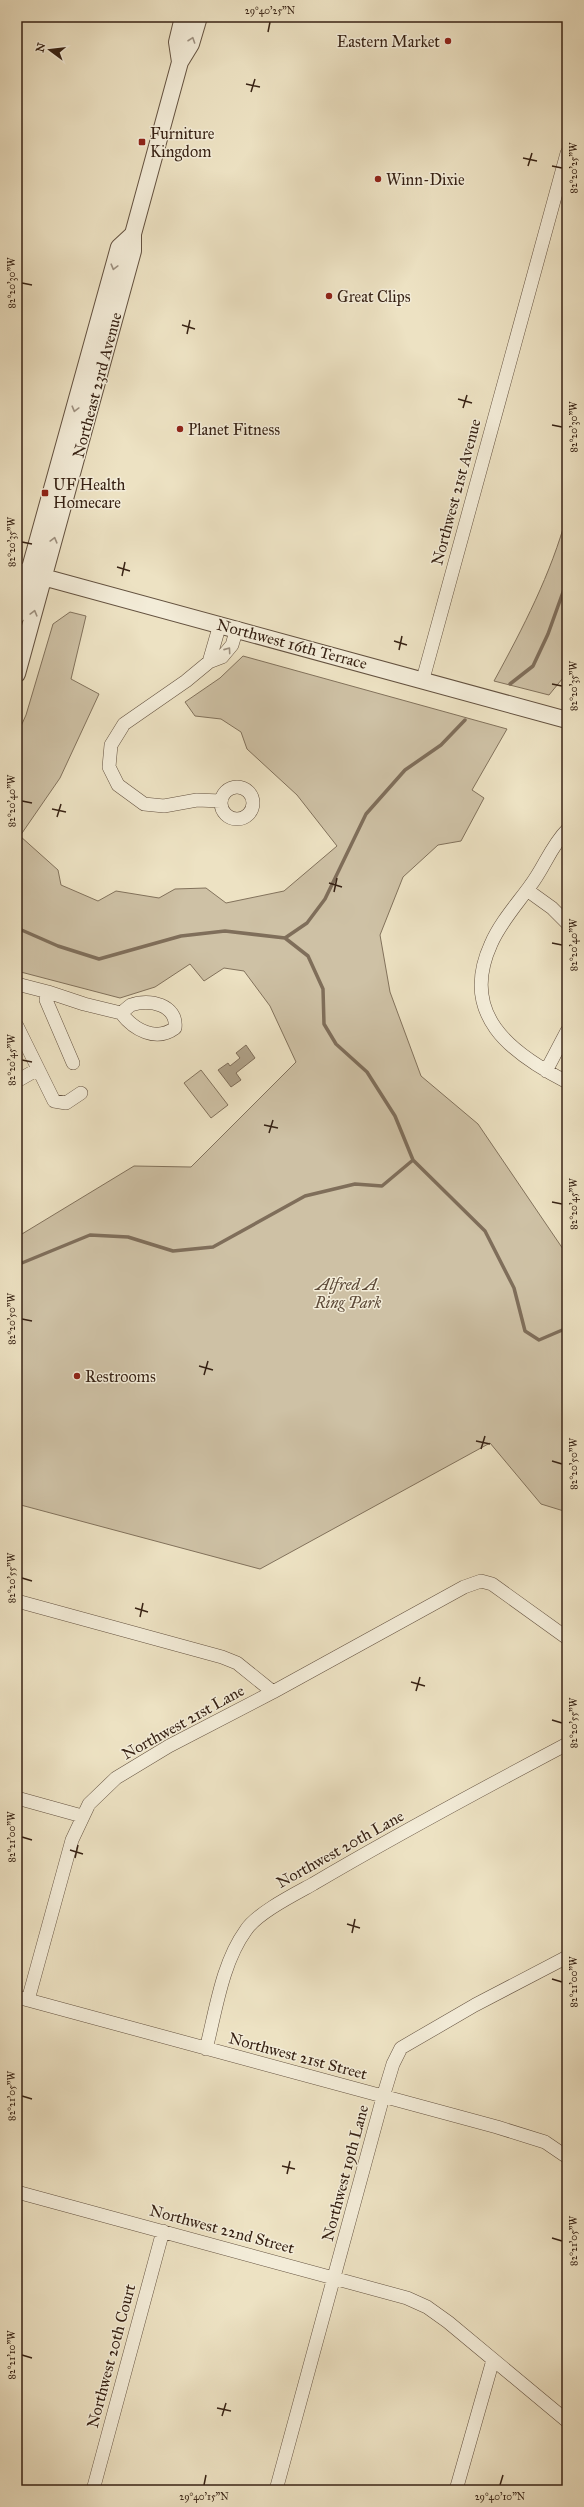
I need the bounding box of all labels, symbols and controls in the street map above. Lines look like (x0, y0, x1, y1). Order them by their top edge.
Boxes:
text: 29°40'25"N (245, 5, 296, 17)
north arrow (30, 30, 70, 70)
place label: Eastern Market (337, 32, 440, 51)
marker: Eastern Market (443, 36, 453, 46)
one-way arrow (187, 37, 195, 44)
text: N (33, 41, 48, 54)
place label: Furniture Kingdom (150, 124, 215, 162)
marker: Furniture Kingdom (137, 137, 147, 147)
text: 82°20'25"W (568, 142, 580, 193)
place label: Winn-Dixie (386, 170, 465, 189)
marker: Winn-Dixie (373, 174, 383, 184)
text: 82°20'30"W (6, 257, 18, 309)
one-way arrow (110, 263, 119, 270)
place label: Great Clips (337, 287, 411, 306)
marker: Great Clips (324, 291, 334, 301)
street label: Northeast 23rd Avenue (68, 310, 126, 460)
text: 82°20'30"W (568, 401, 580, 453)
one-way arrow (72, 406, 80, 412)
street label: Northwest 21st Avenue (427, 416, 485, 567)
place label: Planet Fitness (188, 420, 280, 439)
marker: Planet Fitness (175, 424, 185, 434)
place label: UF Health Homecare (53, 475, 126, 512)
marker: UF Health Homecare (40, 488, 50, 498)
text: 82°20'35"W (6, 517, 18, 567)
one-way arrow (49, 536, 58, 543)
one-way arrow (29, 610, 37, 616)
street label: Northwest 16th Terrace (215, 615, 370, 673)
one-way arrow (223, 647, 231, 654)
text: 82°20'35"W (568, 661, 580, 711)
text: 82°20'40"W (6, 774, 18, 827)
text: 82°20'40"W (568, 918, 580, 971)
text: 82°20'45"W (6, 1034, 18, 1086)
text: 82°20'45"W (568, 1178, 580, 1230)
park label: Alfred A. Ring Park (314, 1275, 381, 1312)
text: 82°20'50"W (6, 1293, 18, 1345)
place label: Restrooms (85, 1367, 156, 1386)
marker: Restrooms (72, 1371, 82, 1381)
text: 82°20'50"W (568, 1438, 580, 1490)
text: 82°20'55"W (6, 1552, 18, 1603)
street label: Northwest 21st Lane (119, 1680, 248, 1763)
text: 82°20'55"W (568, 1697, 580, 1748)
street label: Northwest 20th Lane (273, 1806, 407, 1892)
text: 82°21'00"W (6, 1811, 18, 1863)
text: 82°21'00"W (568, 1956, 580, 2008)
street label: Northwest 21st Street (227, 2028, 370, 2084)
text: 82°21'05"W (6, 2071, 18, 2121)
street label: Northwest 19th Lane (318, 2102, 372, 2243)
street label: Northwest 22nd Street (147, 2200, 297, 2258)
text: 82°21'05"W (568, 2216, 580, 2266)
street label: Northwest 20th Court (83, 2282, 139, 2430)
text: 82°21'10"W (6, 2330, 18, 2380)
text: 29°40'15"N (179, 2491, 229, 2503)
text: 29°40'10"N (475, 2491, 526, 2503)

